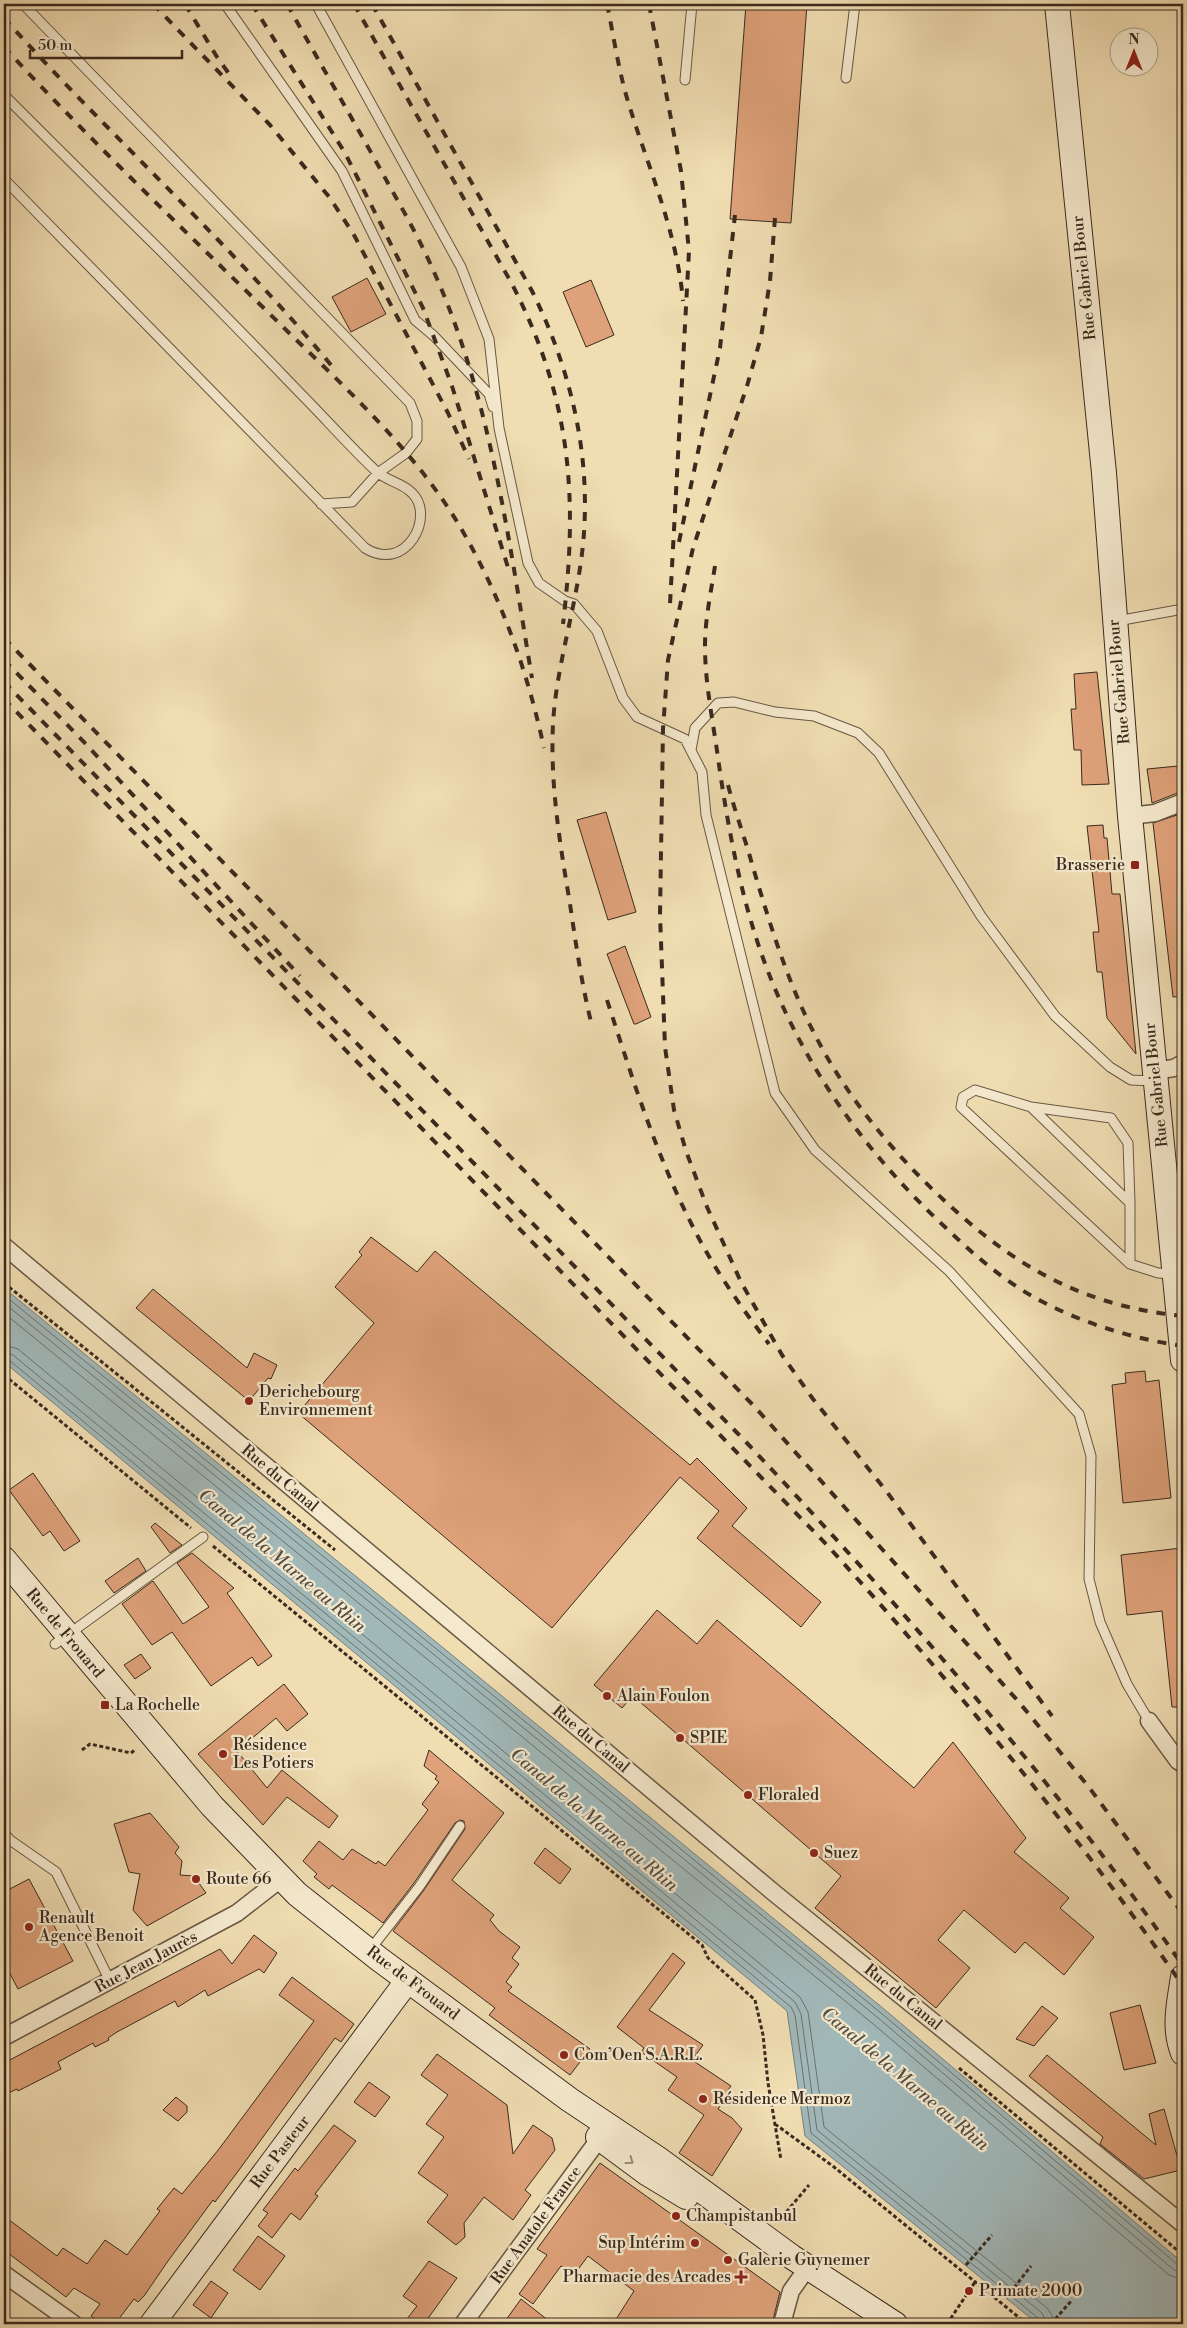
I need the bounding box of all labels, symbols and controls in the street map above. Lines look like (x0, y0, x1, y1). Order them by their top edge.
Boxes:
scale bar (30, 28, 182, 60)
north arrow (1110, 28, 1160, 78)
text: N (1128, 31, 1140, 49)
text: 50 m (38, 36, 72, 55)
street label: Rue Gabriel Bour (1067, 214, 1101, 341)
street label: Rue Gabriel Bour (1104, 619, 1134, 745)
place label: Brasserie (1055, 855, 1125, 875)
marker: Brasserie (1129, 859, 1141, 871)
street label: Rue Gabriel Bour (1139, 1021, 1173, 1148)
place label: Derichebourg Environnement (259, 1382, 373, 1420)
marker: Derichebourg Environnement (243, 1395, 255, 1407)
street label: Rue du Canal (237, 1440, 323, 1516)
water label: Canal de la Marne au Rhin (193, 1484, 371, 1639)
street label: Rue de Frouard (22, 1584, 108, 1682)
place label: Alain Foulon (616, 1686, 710, 1706)
marker: Alain Foulon (601, 1690, 613, 1702)
place label: La Rochelle (115, 1695, 200, 1715)
marker: La Rochelle (99, 1699, 111, 1711)
street label: Rue du Canal (548, 1701, 634, 1777)
place label: SPIE (690, 1728, 727, 1748)
marker: SPIE (674, 1732, 686, 1744)
place label: Résidence Les Potiers (233, 1735, 314, 1773)
water label: Canal de la Marne au Rhin (505, 1743, 683, 1898)
marker: Résidence Les Potiers (217, 1748, 229, 1760)
place label: Floraled (758, 1785, 819, 1805)
marker: Floraled (742, 1789, 754, 1801)
place label: Suez (824, 1843, 858, 1863)
marker: Suez (808, 1847, 820, 1859)
place label: Route 66 (206, 1869, 272, 1889)
marker: Route 66 (190, 1873, 202, 1885)
place label: Renault Agence Benoit (38, 1908, 145, 1946)
marker: Renault Agence Benoit (23, 1921, 35, 1933)
street label: Rue Jean Jaurès (91, 1927, 201, 1997)
street label: Rue de Frouard (363, 1942, 463, 2024)
street label: Rue du Canal (860, 1959, 946, 2035)
water label: Canal de la Marne au Rhin (816, 2002, 994, 2157)
place label: Com’Oen S.A.R.L. (574, 2045, 703, 2065)
marker: Com’Oen S.A.R.L. (558, 2049, 570, 2061)
place label: Résidence Mermoz (713, 2089, 851, 2109)
marker: Résidence Mermoz (697, 2093, 709, 2105)
street label: Rue Pasteur (246, 2111, 314, 2193)
one-way arrow (624, 2155, 634, 2164)
street label: Rue Anatole France (486, 2162, 586, 2288)
place label: Champistanbul (686, 2206, 797, 2226)
marker: Champistanbul (670, 2210, 682, 2222)
place label: Sup Intérim (598, 2233, 685, 2253)
marker: Sup Intérim (689, 2237, 701, 2249)
place label: Galerie Guynemer (738, 2250, 870, 2270)
marker: Galerie Guynemer (722, 2254, 734, 2266)
place label: Pharmacie des Arcades (563, 2267, 731, 2287)
marker: Pharmacie des Arcades (735, 2271, 747, 2283)
place label: Primate 2000 (979, 2281, 1082, 2301)
marker: Primate 2000 (963, 2285, 975, 2297)

